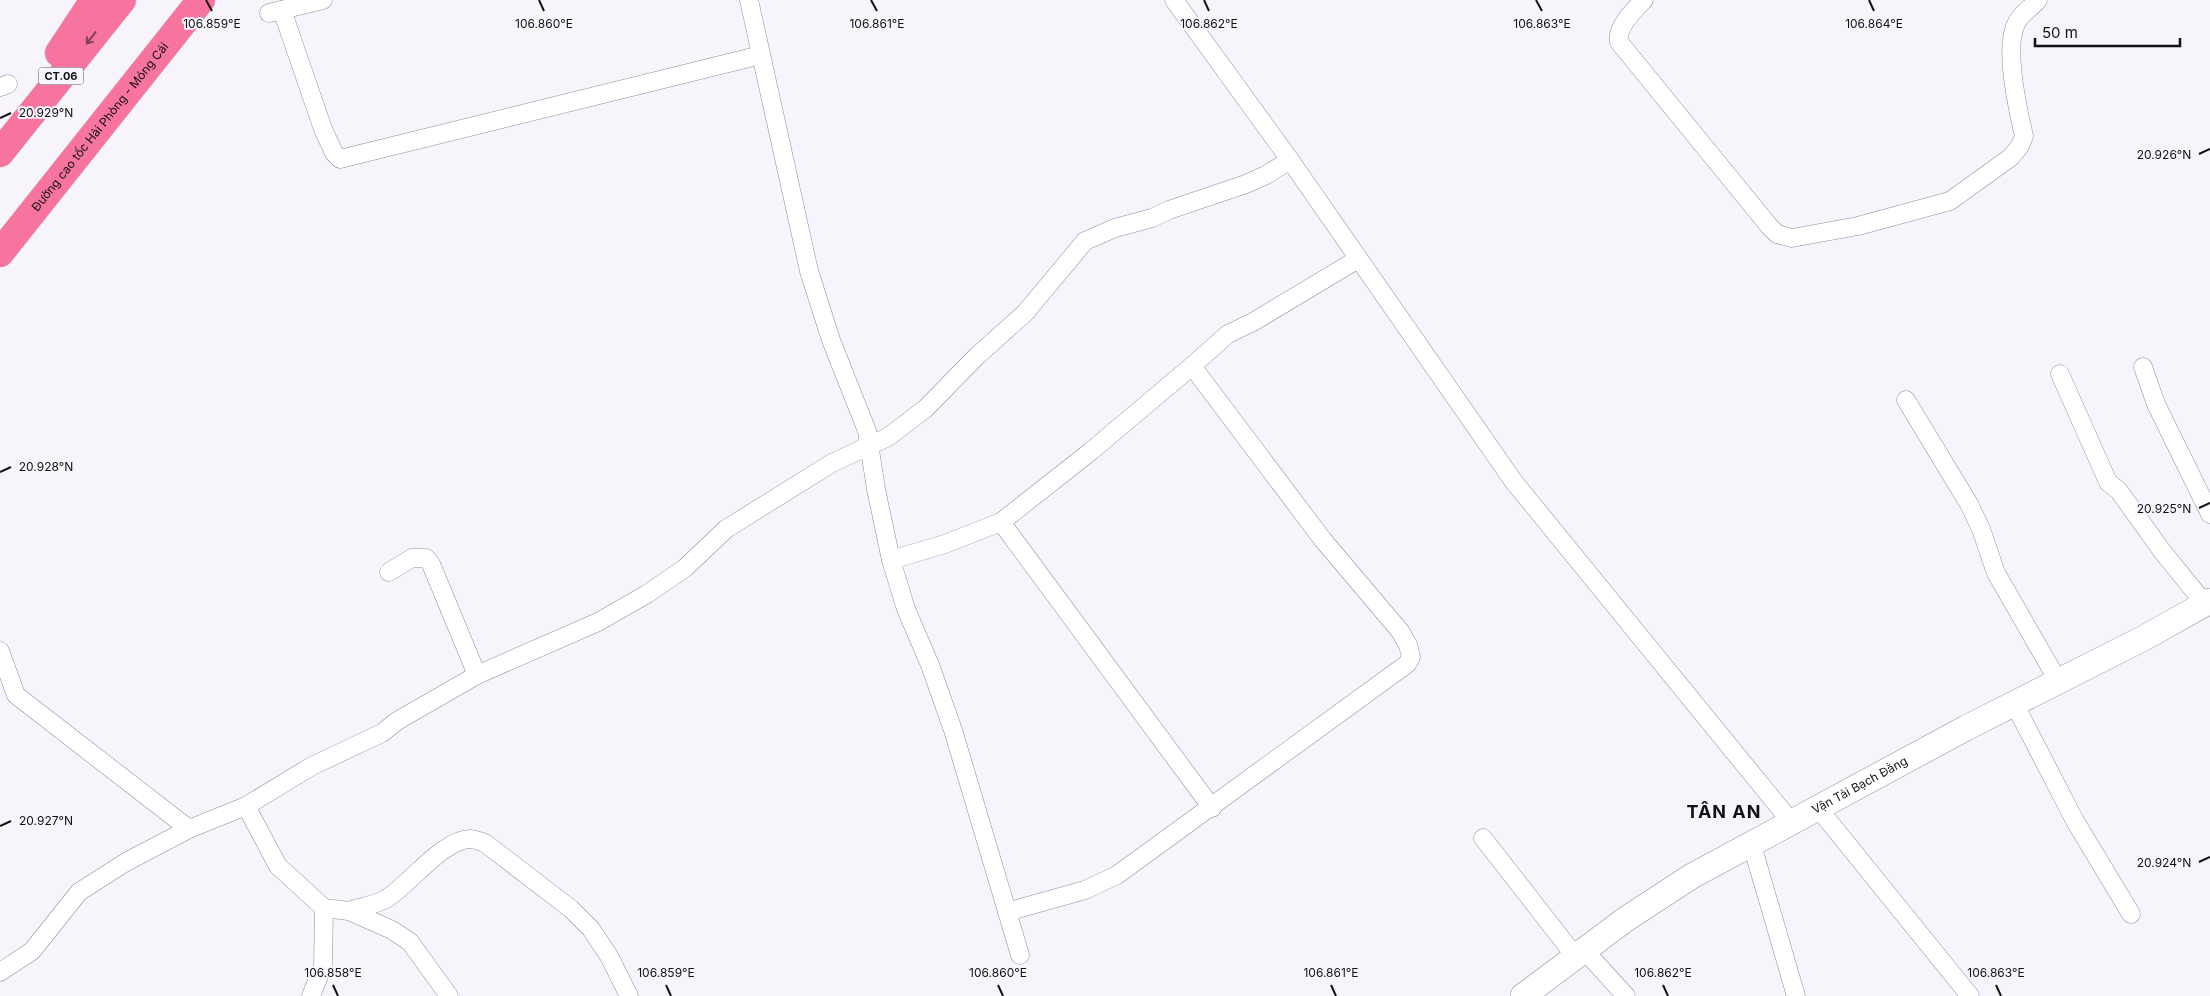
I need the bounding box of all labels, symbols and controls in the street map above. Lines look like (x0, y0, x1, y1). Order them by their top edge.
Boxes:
scale bar (2035, 15, 2180, 47)
text: 106.859°E (183, 16, 241, 31)
text: 106.860°E (515, 16, 573, 31)
text: 106.861°E (849, 16, 905, 31)
text: 106.862°E (1180, 16, 1238, 31)
text: 106.863°E (1513, 16, 1571, 31)
text: 106.864°E (1845, 16, 1903, 31)
text: 50 m (2042, 23, 2078, 42)
one-way arrow (86, 31, 97, 44)
street label: Đường cao tốc Hải Phòng - Móng Cái (28, 39, 171, 214)
road number: CT.06 (38, 68, 84, 84)
text: 20.929°N (19, 105, 73, 120)
text: 20.926°N (2137, 147, 2191, 162)
text: 20.928°N (19, 459, 73, 474)
text: 20.925°N (2137, 501, 2191, 516)
street label: Vận Tải Bạch Đằng (1809, 753, 1910, 817)
district label: TÂN AN (1687, 801, 1762, 822)
text: 20.927°N (19, 813, 73, 828)
text: 20.924°N (2137, 855, 2191, 870)
text: 106.858°E (304, 965, 362, 980)
text: 106.859°E (637, 965, 695, 980)
text: 106.860°E (969, 965, 1027, 980)
text: 106.861°E (1303, 965, 1359, 980)
text: 106.862°E (1634, 965, 1692, 980)
text: 106.863°E (1967, 965, 2025, 980)

